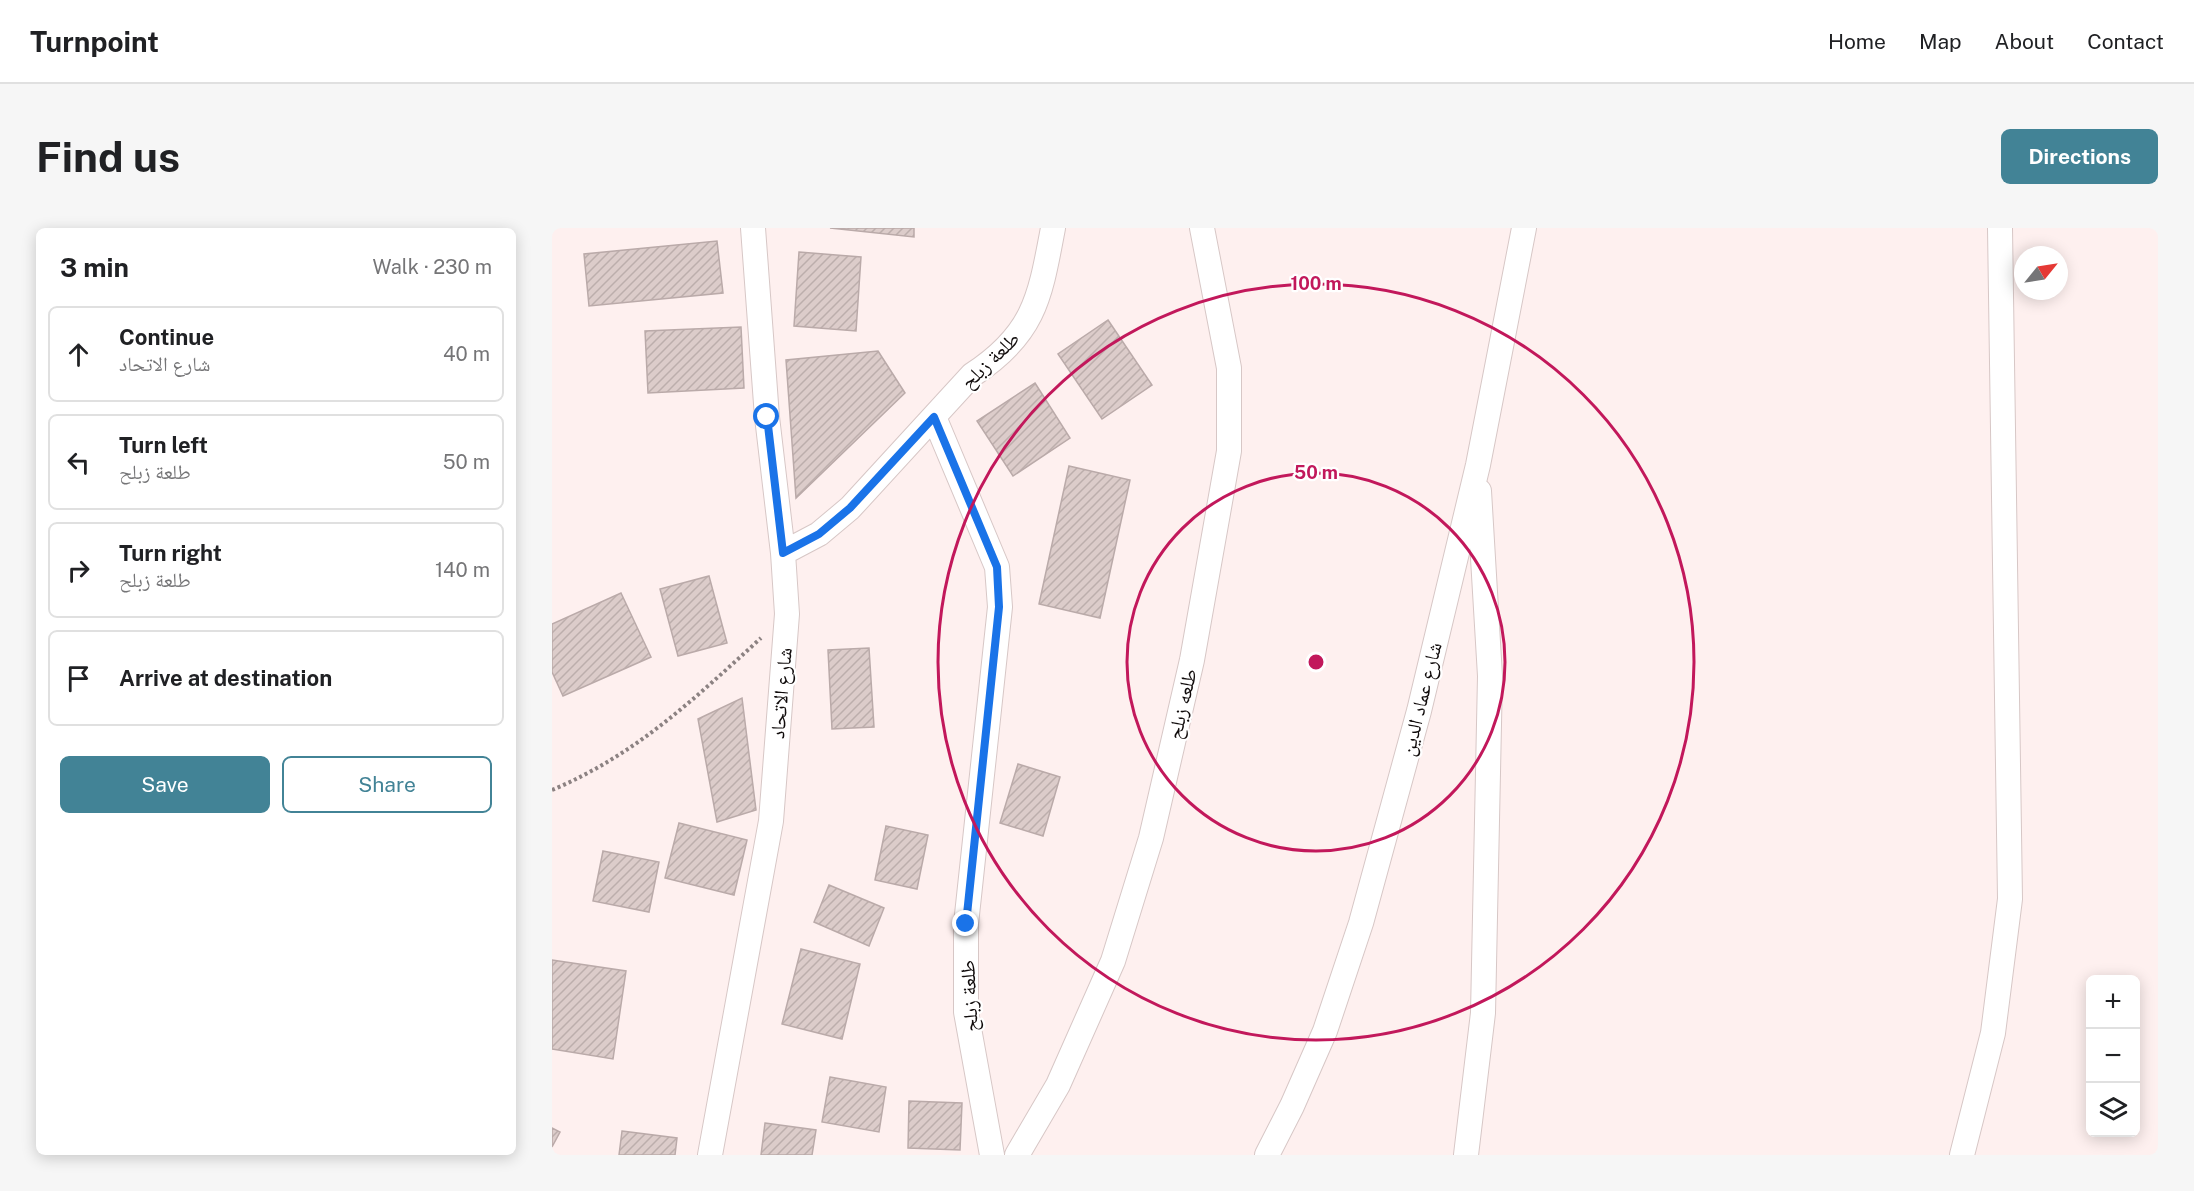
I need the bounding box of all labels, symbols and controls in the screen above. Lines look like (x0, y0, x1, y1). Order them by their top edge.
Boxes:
text: Turnpoint (30, 25, 159, 58)
text: Home (1828, 29, 1886, 54)
text: Map (1919, 29, 1962, 54)
text: About (1995, 29, 2054, 54)
text: Contact (2087, 29, 2164, 54)
button: Directions (2001, 129, 2158, 184)
text: Find us (36, 132, 180, 181)
north arrow (2014, 246, 2068, 300)
text: 3 min (60, 252, 129, 283)
text: Walk · 230 m (373, 255, 492, 279)
text: 100 m (1290, 273, 1342, 294)
text: Continue (119, 324, 214, 350)
street label: طلعة زبلح (956, 326, 1025, 394)
icon: ahead (62, 338, 95, 371)
text: 40 m (443, 342, 490, 366)
text: شارع الاتحاد (119, 352, 211, 376)
route start (753, 403, 779, 429)
text: Turn left (119, 432, 208, 458)
icon: left (62, 446, 95, 479)
text: 50 m (443, 450, 490, 474)
text: طلعة زبلح (119, 460, 191, 484)
text: 50 m (1294, 462, 1338, 483)
text: Turn right (119, 540, 222, 566)
icon: right (62, 554, 95, 587)
text: 140 m (435, 558, 490, 582)
text: طلعة زبلح (119, 568, 191, 592)
street label: شارع عماد الدين (1395, 640, 1448, 759)
street label: شارع الاتحاد (765, 646, 798, 740)
centre of rings (1306, 652, 1326, 672)
icon: arrive (62, 662, 95, 695)
text: Arrive at destination (119, 665, 332, 691)
street label: طلعه زبلح (1162, 666, 1203, 742)
button: Save (60, 756, 270, 813)
button: Share (282, 756, 492, 813)
route end (952, 910, 978, 936)
street label: طلعة زبلح (955, 960, 984, 1032)
map controls (2086, 975, 2140, 1137)
button: + (2086, 975, 2140, 1029)
button: − (2086, 1029, 2140, 1083)
button: layers (2086, 1083, 2140, 1137)

